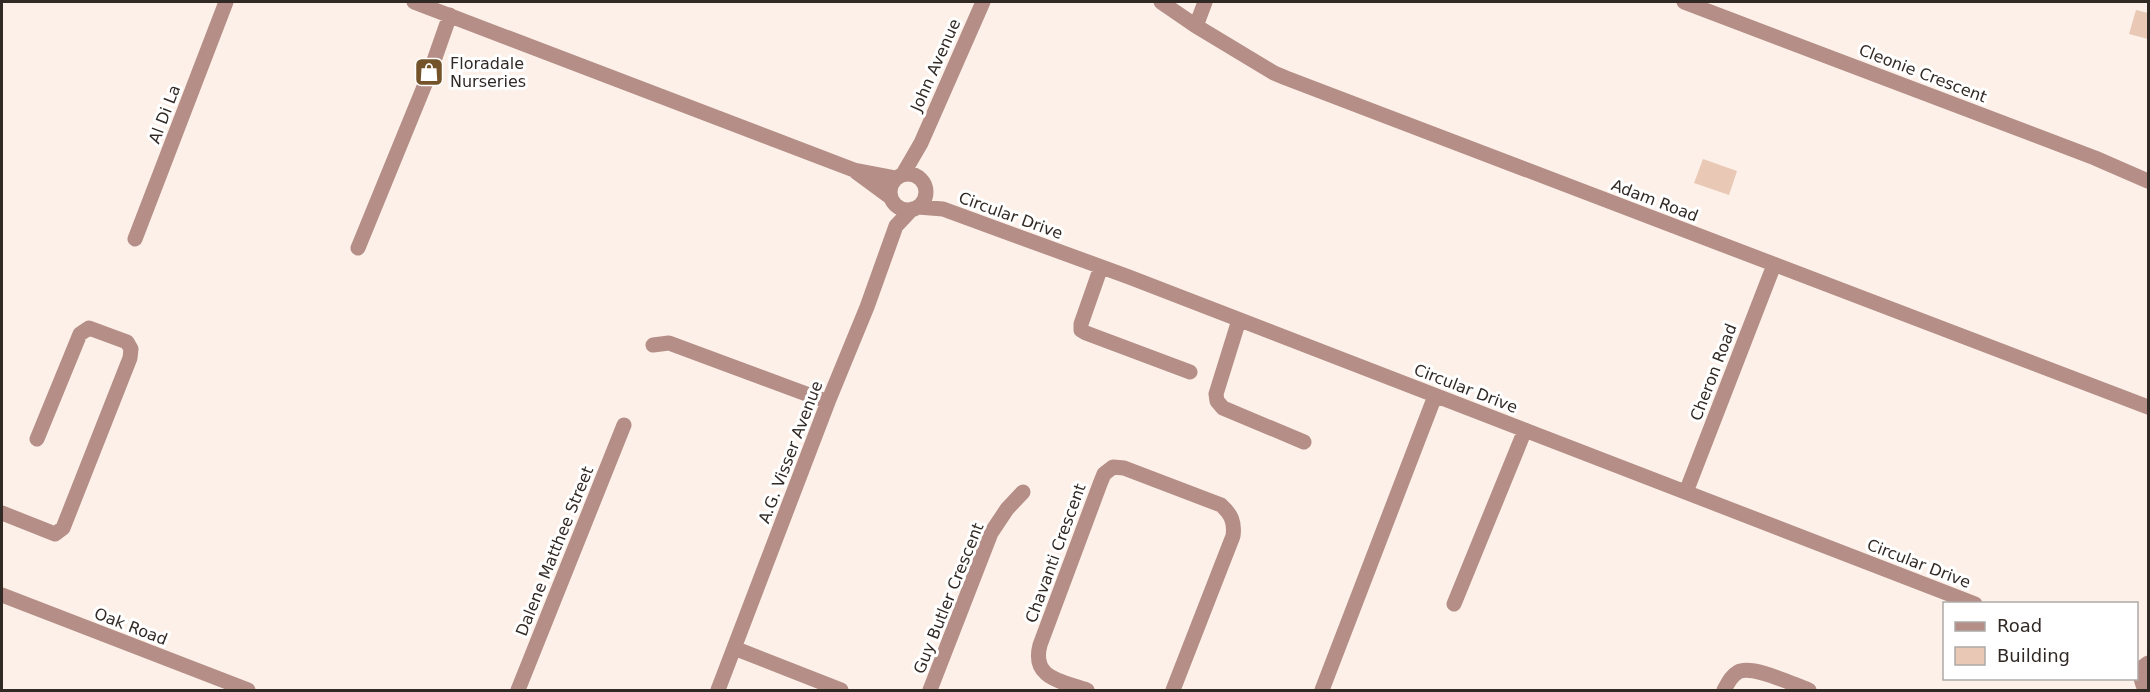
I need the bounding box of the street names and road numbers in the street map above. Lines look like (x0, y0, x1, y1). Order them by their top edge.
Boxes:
street label: John Avenue (906, 16, 964, 115)
street label: Cleonie Crescent (1856, 40, 1989, 107)
street label: Al Di La (145, 82, 184, 146)
street label: Adam Road (1609, 175, 1701, 226)
street label: Circular Drive (956, 188, 1065, 243)
street label: Cheron Road (1686, 321, 1741, 423)
street label: Circular Drive (1411, 360, 1520, 417)
street label: A.G. Visser Avenue (755, 378, 826, 526)
street label: Dalene Matthee Street (512, 464, 597, 639)
street label: Chavanti Crescent (1021, 481, 1090, 625)
street label: Guy Butler Crescent (909, 520, 987, 676)
street label: Circular Drive (1864, 535, 1973, 592)
street label: Oak Road (92, 604, 170, 649)

